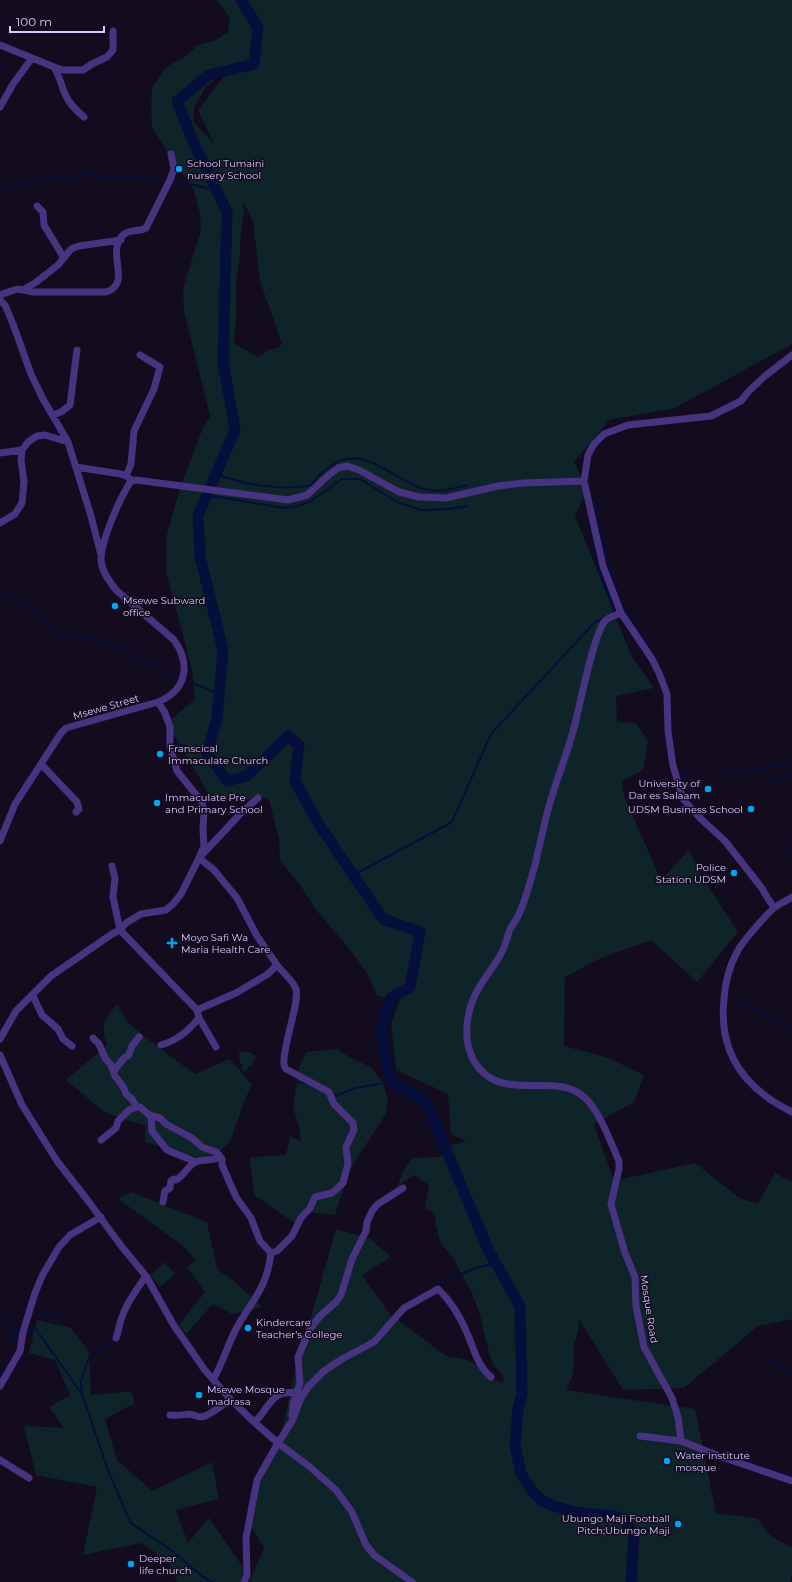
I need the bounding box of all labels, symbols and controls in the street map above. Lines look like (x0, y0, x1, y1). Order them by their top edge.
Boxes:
scale bar (10, 8, 104, 34)
text: 100 m (16, 14, 52, 29)
place label: School Tumaini nursery School (187, 157, 264, 182)
marker: School Tumaini nursery School (174, 164, 184, 174)
place label: Msewe Subward office (123, 594, 205, 619)
marker: Msewe Subward office (110, 601, 120, 611)
street label: Msewe Street (72, 691, 140, 723)
place label: Franscical Immaculate Church (168, 742, 268, 767)
marker: Franscical Immaculate Church (155, 749, 165, 759)
place label: University of Dar es Salaam (629, 777, 701, 802)
marker: University of Dar es Salaam (703, 784, 713, 794)
place label: Immaculate Pre and Primary School (165, 791, 263, 816)
marker: Immaculate Pre and Primary School (152, 798, 162, 808)
place label: UDSM Business School (628, 803, 743, 816)
marker: UDSM Business School (746, 804, 756, 814)
place label: Police Station UDSM (656, 861, 726, 886)
marker: Police Station UDSM (729, 868, 739, 878)
place label: Moyo Safi Wa Maria Health Care (181, 931, 270, 956)
marker: Moyo Safi Wa Maria Health Care (166, 937, 178, 949)
street label: Mosque Road (637, 1274, 661, 1344)
place label: Kindercare Teacher's College (256, 1316, 342, 1341)
marker: Kindercare Teacher's College (243, 1323, 253, 1333)
place label: Msewe Mosque madrasa (207, 1383, 285, 1408)
marker: Msewe Mosque madrasa (194, 1390, 204, 1400)
place label: Water institute mosque (675, 1449, 750, 1474)
marker: Water institute mosque (662, 1456, 672, 1466)
place label: Ubungo Maji Football Pitch;Ubungo Maji (562, 1512, 670, 1537)
marker: Ubungo Maji Football Pitch;Ubungo Maji (673, 1519, 683, 1529)
place label: Deeper life church (139, 1552, 192, 1577)
marker: Deeper life church (126, 1559, 136, 1569)

